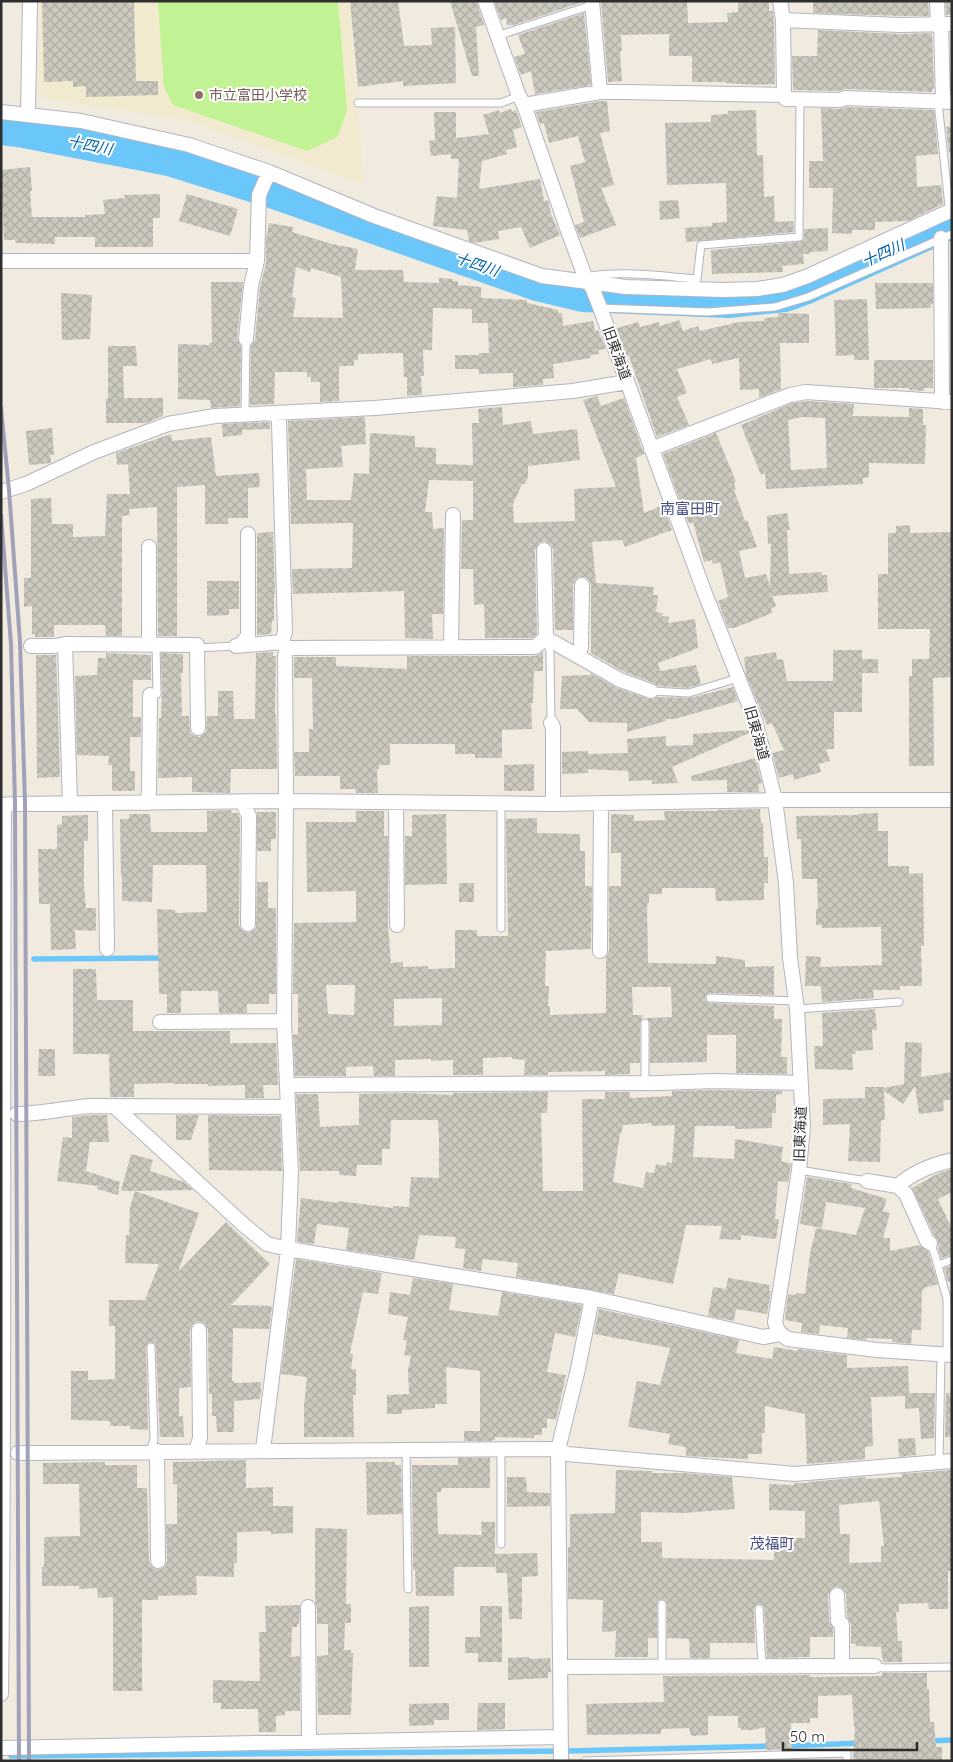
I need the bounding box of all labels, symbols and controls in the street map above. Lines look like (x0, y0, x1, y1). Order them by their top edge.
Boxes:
place label: 市立富田小学校 (209, 86, 307, 104)
marker: 市立富田小学校 (193, 89, 205, 101)
water label: 十四川 (66, 131, 116, 159)
water label: 十四川 (859, 234, 909, 271)
water label: 十四川 (453, 248, 503, 281)
street label: 旧東海道 (599, 324, 635, 382)
district label: 南富田町 (660, 499, 720, 518)
street label: 旧東海道 (741, 704, 773, 762)
street label: 旧東海道 (790, 1106, 810, 1162)
district label: 茂福町 (749, 1534, 795, 1553)
scale bar (783, 1720, 917, 1752)
text: 50 m (790, 1727, 825, 1746)

